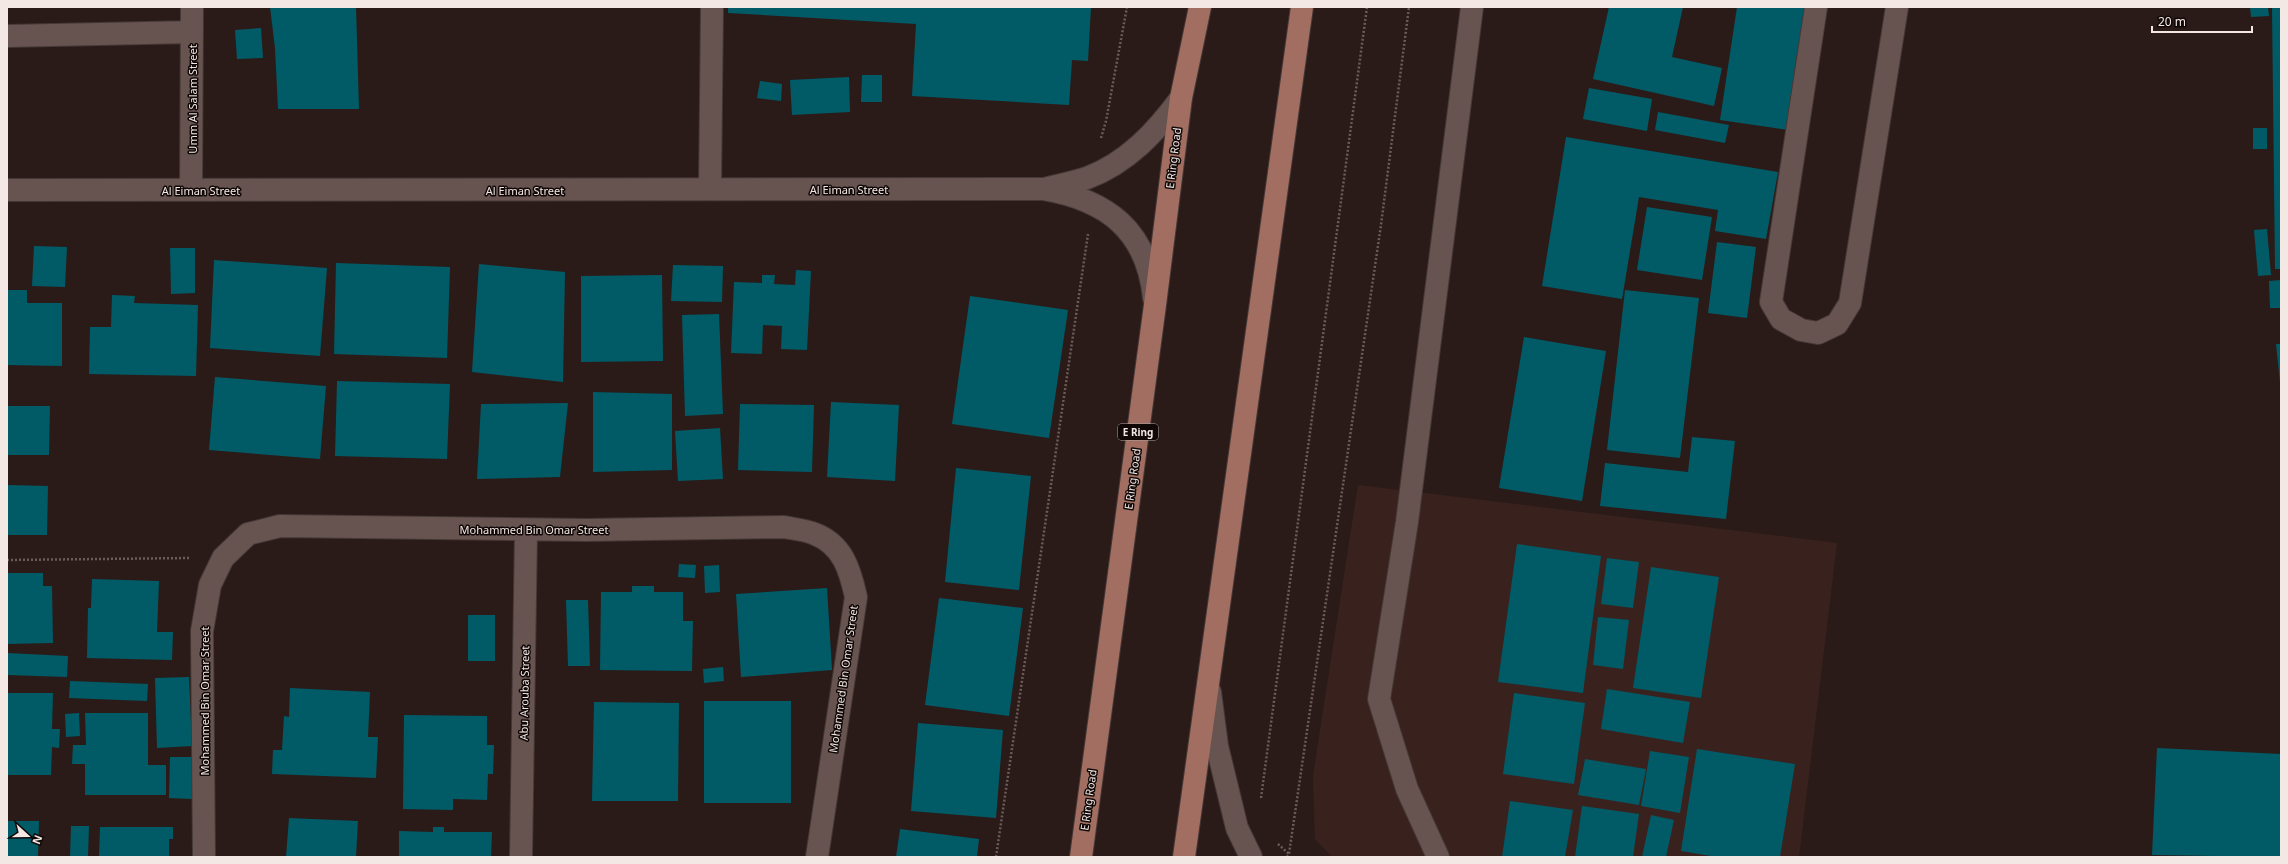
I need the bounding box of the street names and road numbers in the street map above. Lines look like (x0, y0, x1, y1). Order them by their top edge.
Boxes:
street label: Umm Al Salam Street (185, 44, 200, 154)
street label: E Ring Road (1162, 127, 1184, 189)
street label: Al Eiman Street (810, 182, 888, 197)
street label: Al Eiman Street (162, 183, 240, 198)
street label: Al Eiman Street (486, 183, 564, 198)
road number: E Ring (1118, 424, 1158, 440)
street label: E Ring Road (1120, 447, 1144, 511)
street label: Mohammed Bin Omar Street (460, 522, 608, 537)
street label: Mohammed Bin Omar Street (825, 604, 861, 754)
street label: Mohammed Bin Omar Street (197, 627, 212, 775)
street label: Abu Arouba Street (516, 645, 532, 741)
street label: E Ring Road (1076, 768, 1100, 832)

